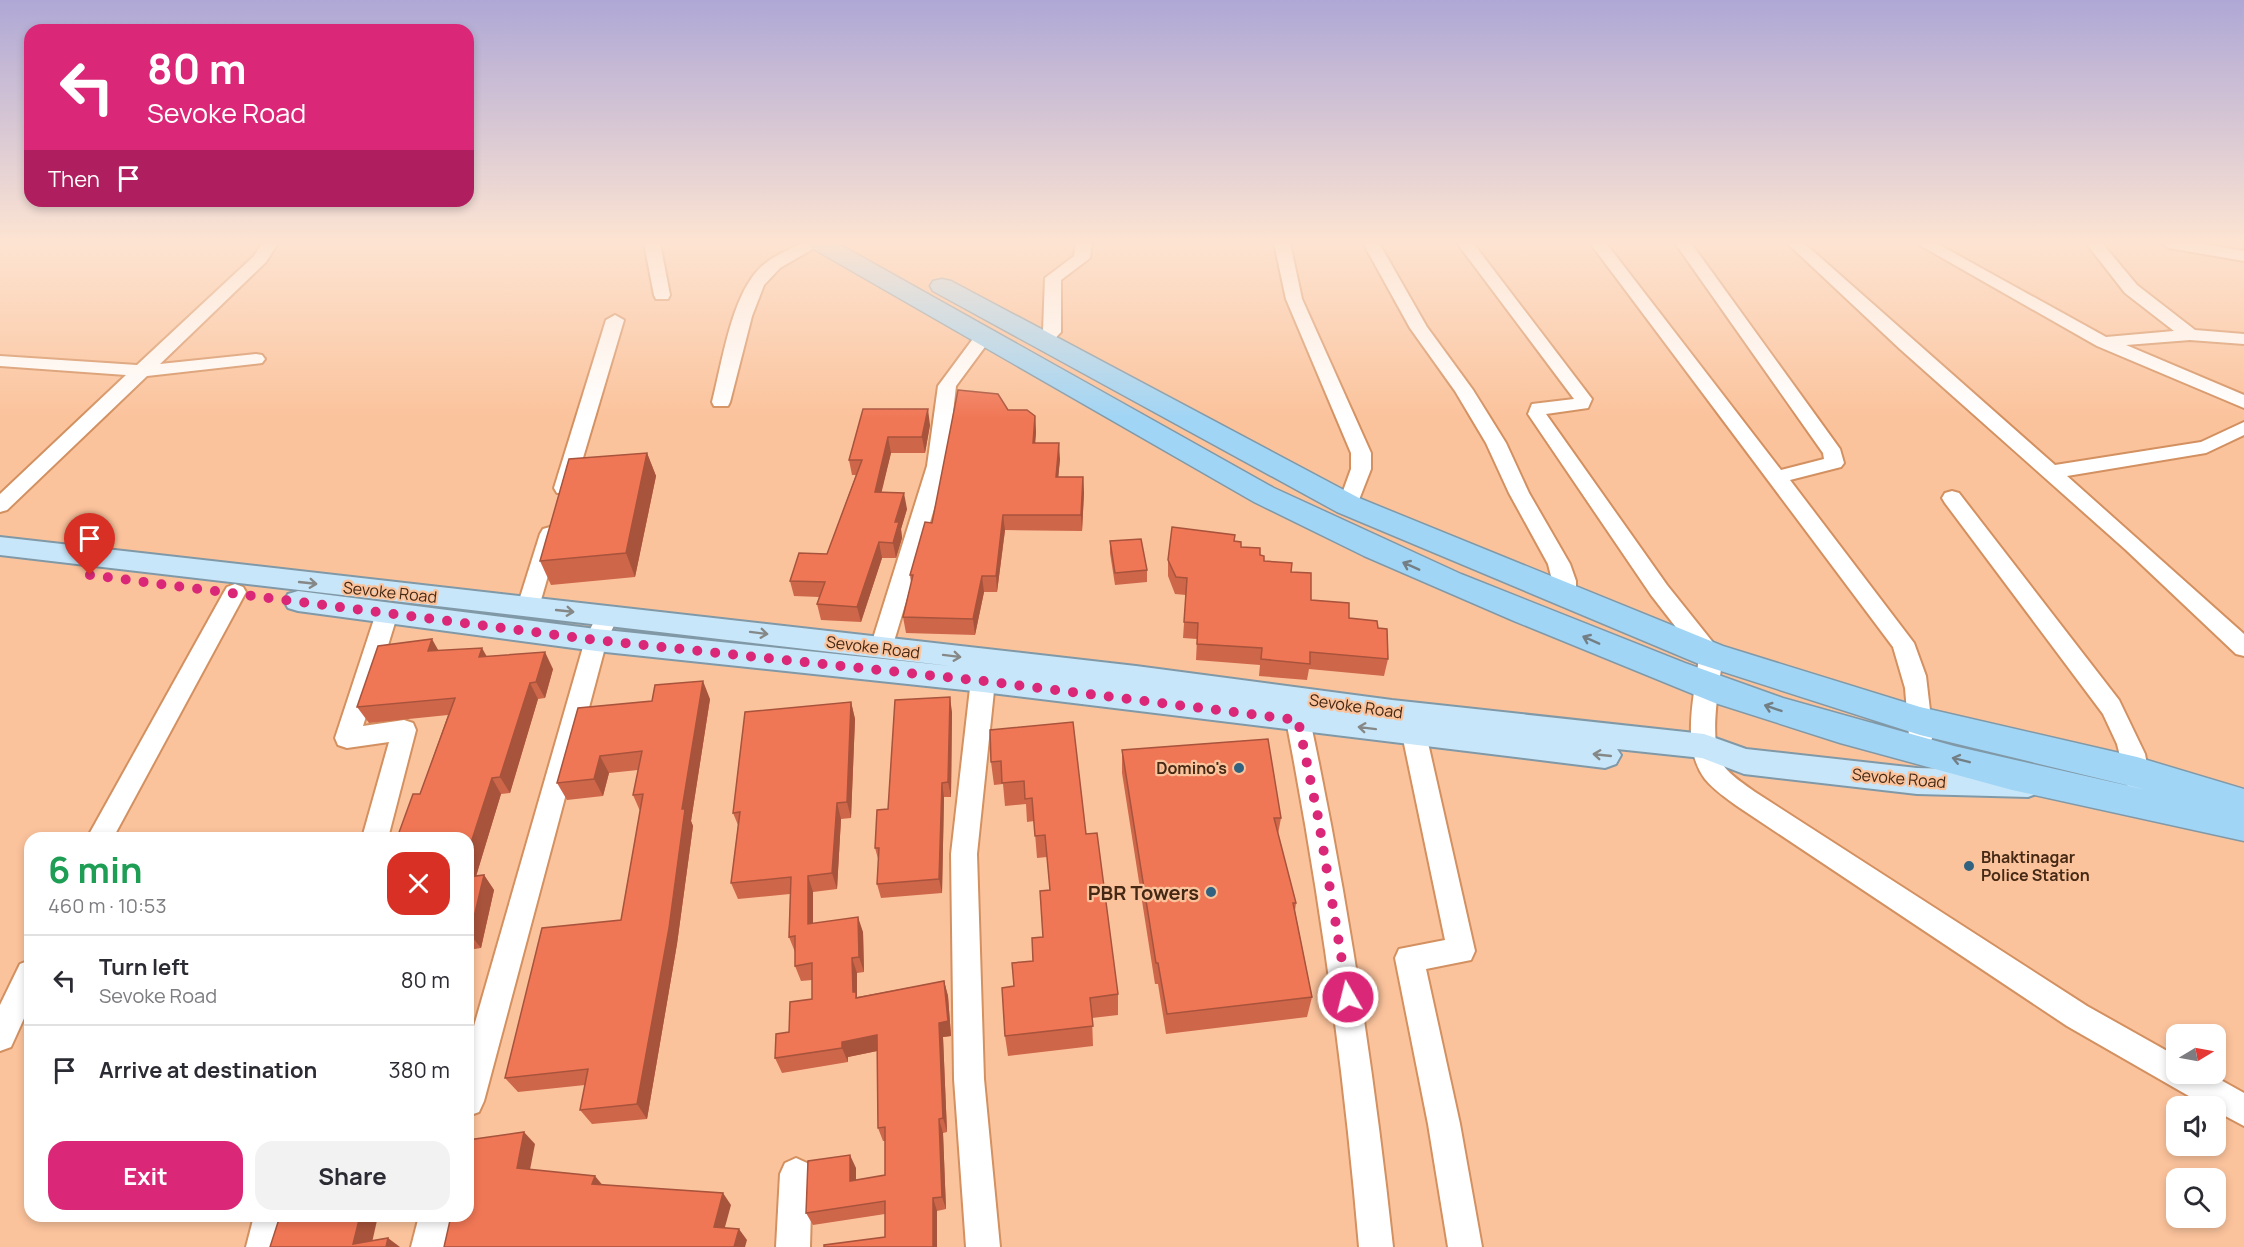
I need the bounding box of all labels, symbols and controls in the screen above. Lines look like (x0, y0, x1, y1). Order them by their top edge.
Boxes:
text: 80 m (147, 39, 247, 97)
icon: left (48, 48, 126, 126)
text: Sevoke Road (147, 94, 306, 131)
icon: arrive (112, 162, 145, 195)
text: Then (48, 164, 100, 194)
pin (64, 513, 115, 575)
icon: arrive (73, 522, 106, 555)
one-way arrow (1402, 559, 1420, 571)
street label: Sevoke Road (342, 576, 438, 608)
one-way arrow (298, 577, 318, 588)
one-way arrow (554, 606, 574, 617)
one-way arrow (748, 628, 768, 639)
street label: Sevoke Road (825, 630, 921, 664)
one-way arrow (1582, 633, 1600, 644)
one-way arrow (942, 651, 962, 662)
street label: Sevoke Road (1308, 689, 1404, 723)
one-way arrow (1764, 702, 1783, 713)
one-way arrow (1357, 723, 1377, 734)
one-way arrow (1593, 749, 1613, 760)
one-way arrow (1952, 754, 1971, 765)
place label: Domino's (1156, 757, 1227, 779)
marker: Domino's (1232, 761, 1246, 775)
street label: Sevoke Road (1851, 763, 1947, 793)
text: 6 min (48, 845, 143, 894)
place label: Bhaktinagar Police Station (1981, 846, 2090, 886)
button: close (387, 852, 450, 915)
marker: Bhaktinagar Police Station (1962, 859, 1976, 873)
place label: PBR Towers (1088, 879, 1199, 906)
marker: PBR Towers (1204, 885, 1218, 899)
text: 460 m · 10:53 (48, 892, 166, 919)
text: Turn left (99, 952, 189, 982)
icon: left (48, 964, 81, 997)
text: 80 m (401, 965, 450, 995)
position arrow (1316, 965, 1380, 1029)
text: Sevoke Road (99, 982, 217, 1009)
north arrow (2166, 1024, 2226, 1084)
map controls (2166, 1024, 2226, 1228)
icon: arrive (48, 1054, 81, 1087)
text: Arrive at destination (99, 1055, 317, 1085)
text: 380 m (389, 1055, 450, 1085)
button: sound (2166, 1096, 2226, 1156)
button: Exit (48, 1141, 243, 1210)
button: Share (255, 1141, 450, 1210)
button: search (2166, 1168, 2226, 1228)

